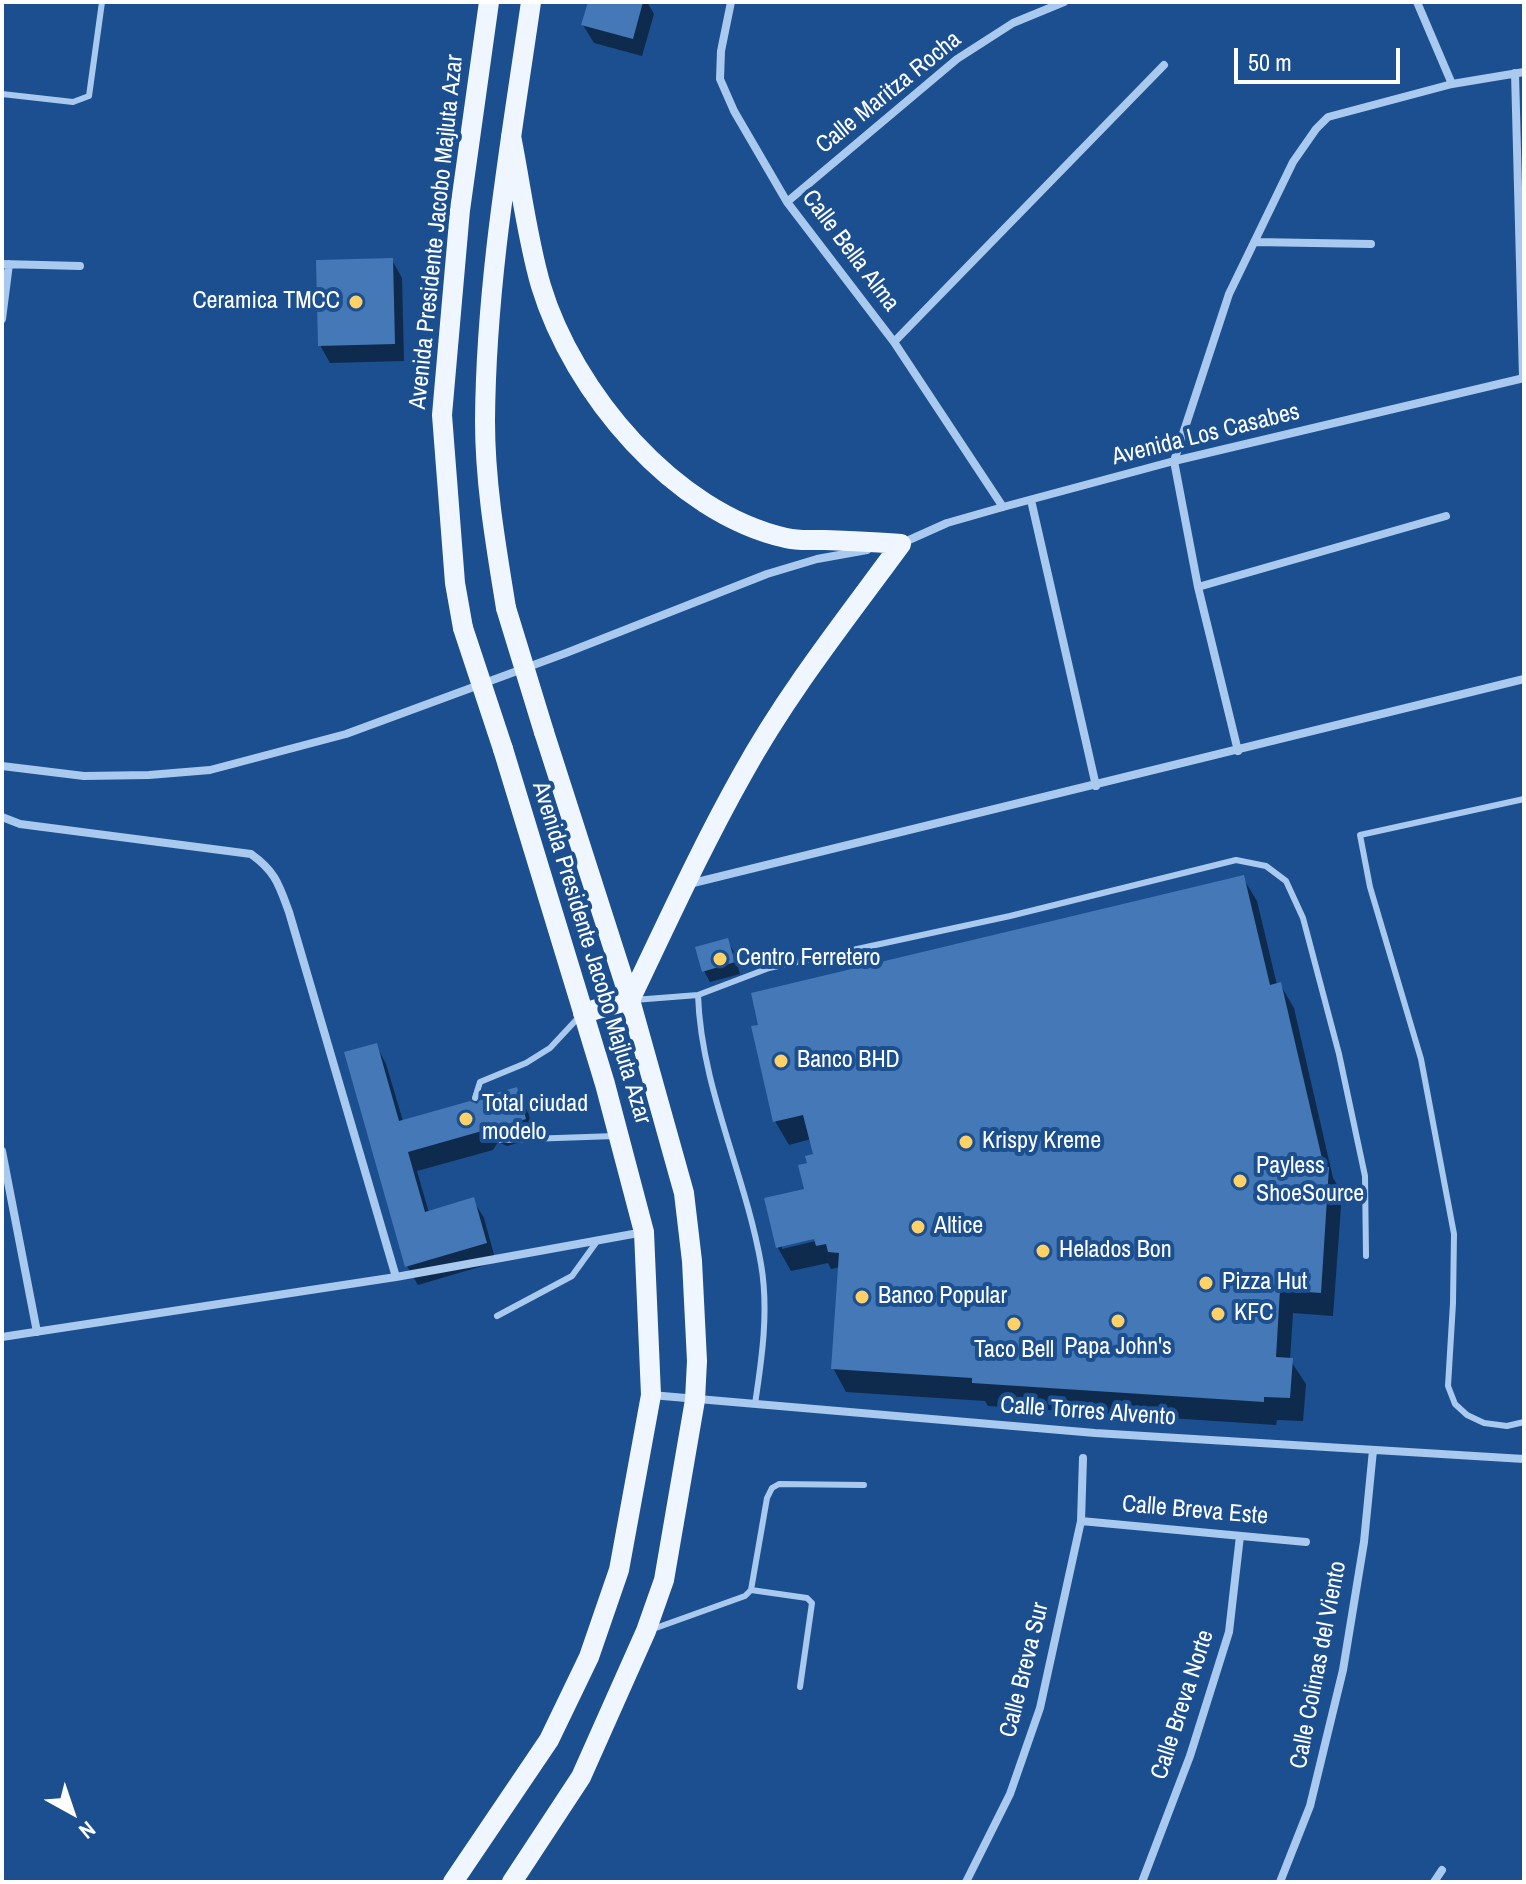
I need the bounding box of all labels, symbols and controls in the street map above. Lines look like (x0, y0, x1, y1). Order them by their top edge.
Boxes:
street label: Calle Maritza Rocha (811, 26, 967, 160)
scale bar (1238, 32, 1404, 82)
text: 50 m (1248, 46, 1292, 78)
street label: Avenida Presidente Jacobo Majluta Azar (404, 53, 470, 411)
street label: Calle Bella Alma (795, 185, 905, 317)
place label: Ceramica TMCC (192, 288, 340, 316)
marker: Ceramica TMCC (347, 293, 365, 311)
street label: Avenida Los Casabes (1109, 398, 1303, 472)
street label: Avenida Presidente Jacobo Majluta Azar (525, 778, 657, 1128)
place label: Centro Ferretero (736, 945, 881, 973)
marker: Centro Ferretero (711, 950, 729, 968)
place label: Banco BHD (797, 1047, 900, 1075)
marker: Banco BHD (772, 1052, 790, 1070)
place label: Total ciudad modelo (482, 1091, 588, 1147)
marker: Total ciudad modelo (457, 1110, 475, 1128)
place label: Krispy Kreme (982, 1128, 1101, 1156)
marker: Krispy Kreme (957, 1133, 975, 1151)
place label: Payless ShoeSource (1256, 1153, 1364, 1209)
marker: Payless ShoeSource (1231, 1172, 1249, 1190)
place label: Altice (934, 1213, 983, 1241)
marker: Altice (909, 1218, 927, 1236)
place label: Helados Bon (1059, 1237, 1172, 1265)
marker: Helados Bon (1034, 1242, 1052, 1260)
place label: Pizza Hut (1222, 1269, 1307, 1297)
marker: Pizza Hut (1197, 1274, 1215, 1292)
place label: Banco Popular (878, 1283, 1007, 1311)
marker: Banco Popular (853, 1288, 871, 1306)
place label: KFC (1234, 1300, 1273, 1328)
marker: KFC (1209, 1305, 1227, 1323)
marker: Papa John's (1109, 1312, 1127, 1330)
marker: Taco Bell (1005, 1315, 1023, 1333)
place label: Papa John's (1064, 1334, 1172, 1362)
place label: Taco Bell (974, 1337, 1054, 1365)
street label: Calle Torres Alvento (999, 1391, 1177, 1433)
street label: Calle Breva Este (1121, 1490, 1269, 1532)
street label: Calle Colinas del Viento (1285, 1559, 1353, 1771)
street label: Calle Breva Sur (994, 1600, 1056, 1740)
street label: Calle Breva Norte (1145, 1627, 1221, 1783)
north arrow (32, 1772, 112, 1852)
text: N (73, 1815, 102, 1846)

